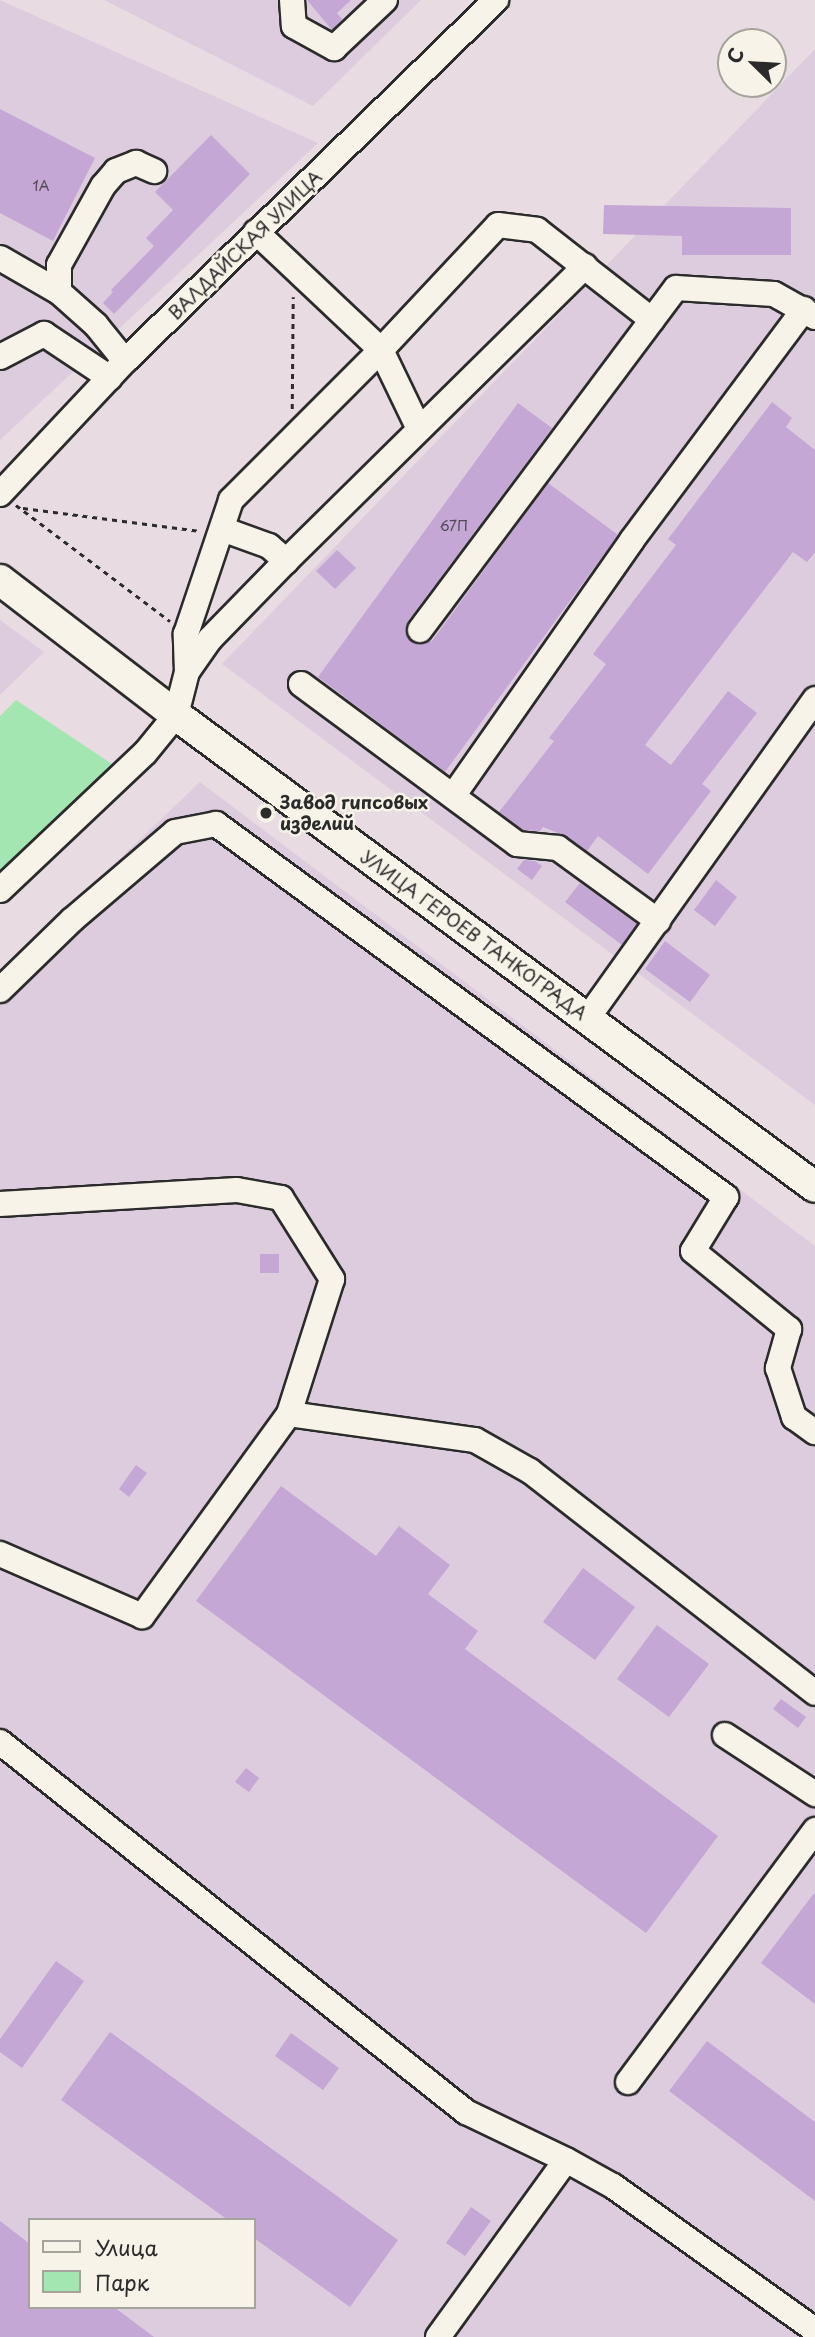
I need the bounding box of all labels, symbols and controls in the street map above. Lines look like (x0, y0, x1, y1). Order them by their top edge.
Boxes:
north arrow (717, 28, 787, 98)
text: С (719, 43, 750, 68)
street label: ВАЛДАЙСКАЯ УЛИЦА (164, 166, 326, 324)
house number: 1А (32, 178, 50, 194)
house number: 67П (440, 518, 468, 534)
place label: Завод гипсовых изделий (280, 792, 428, 834)
marker: Завод гипсовых изделий (258, 805, 274, 821)
street label: УЛИЦА ГЕРОЕВ ТАНКОГРАДА (357, 846, 591, 1024)
legend (28, 2218, 256, 2309)
text: Улица (95, 2231, 158, 2263)
text: Парк (95, 2266, 149, 2298)

